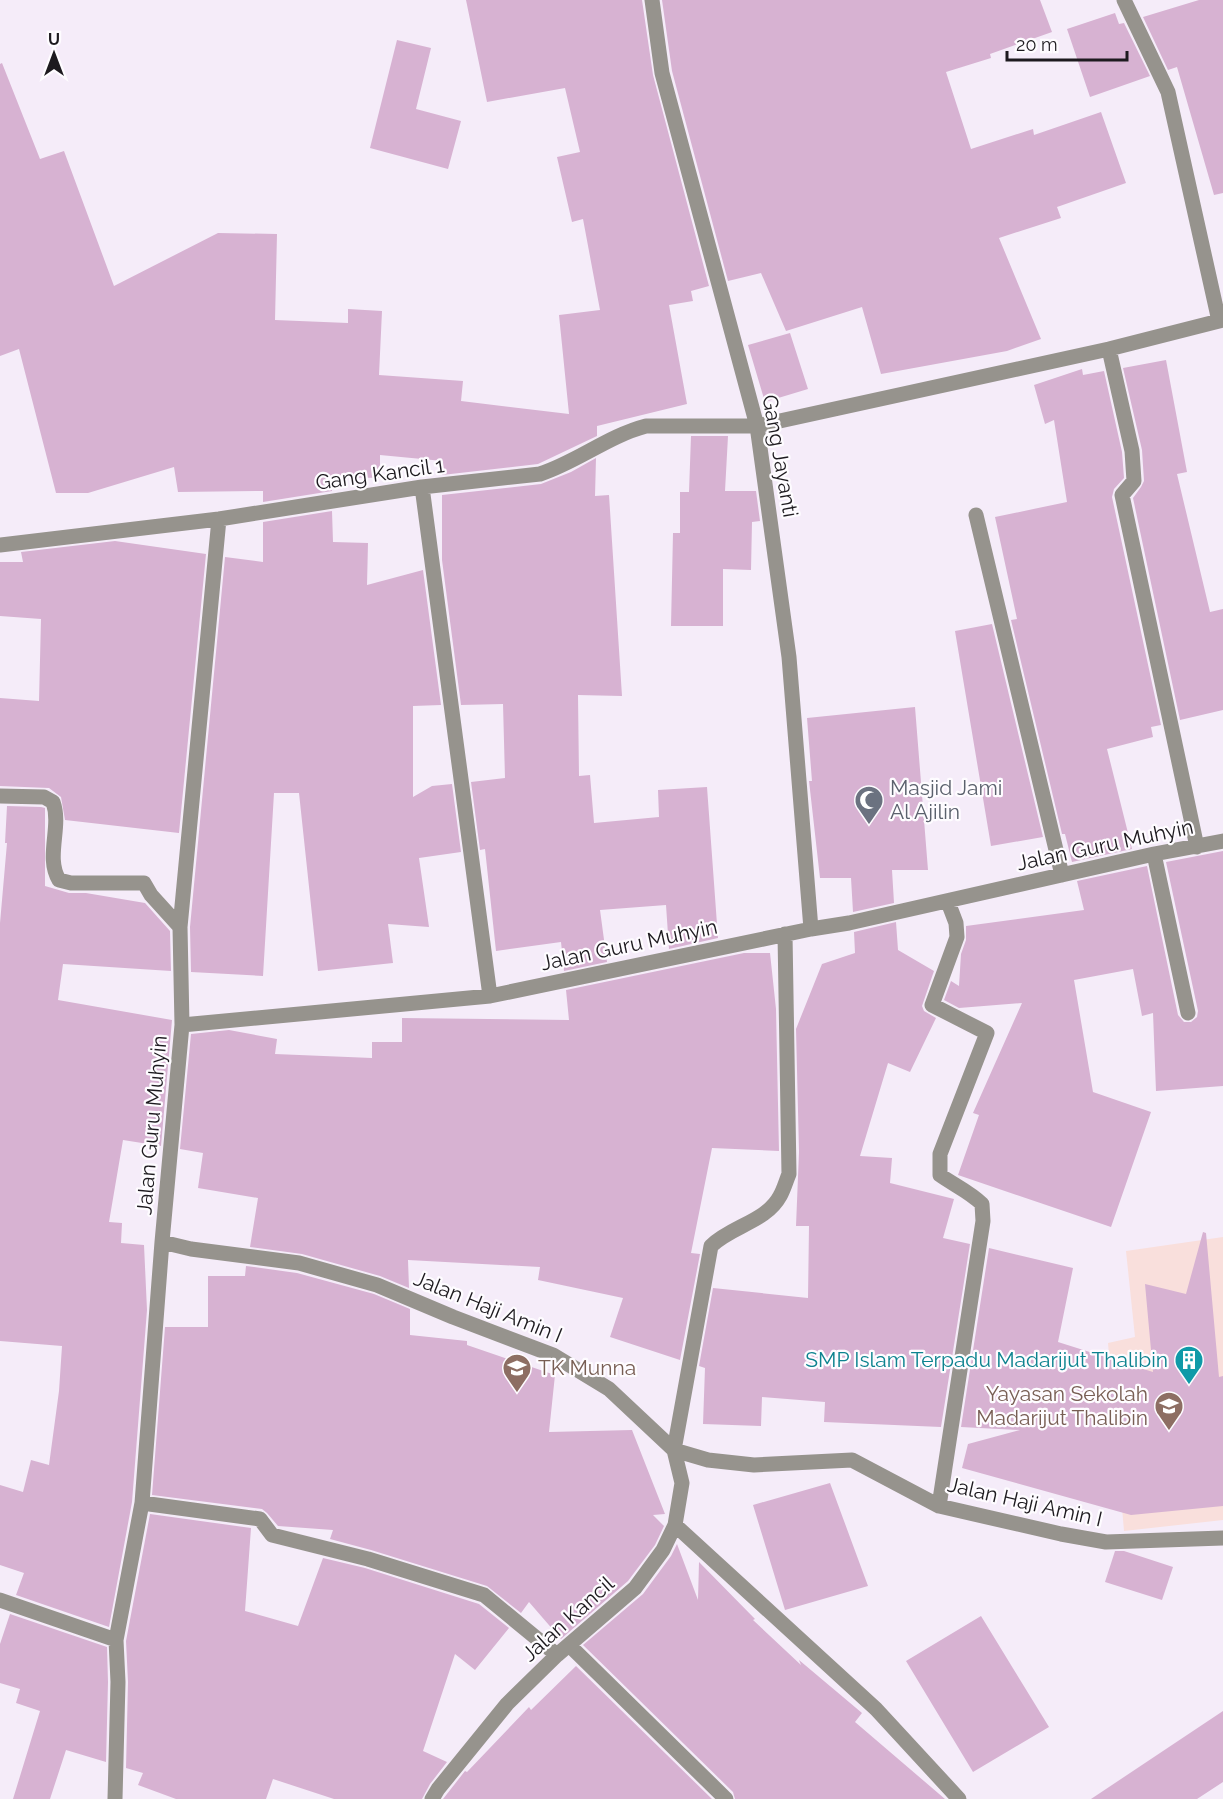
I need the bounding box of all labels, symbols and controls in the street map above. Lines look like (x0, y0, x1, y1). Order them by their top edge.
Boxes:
north arrow (24, 24, 84, 84)
scale bar (1007, 24, 1127, 62)
text: U (48, 30, 60, 49)
text: 20 m (1016, 34, 1058, 55)
street label: Gang Jayanti (757, 393, 804, 519)
street label: Gang Kancil 1 (314, 452, 446, 495)
place label: Masjid Jami Al Ajilin (890, 775, 1002, 824)
mosque icon: Masjid Jami Al Ajilin (853, 784, 885, 826)
street label: Jalan Guru Muhyin (1014, 814, 1195, 875)
street label: Jalan Guru Muhyin (538, 914, 719, 975)
street label: Jalan Guru Muhyin (131, 1034, 172, 1216)
street label: Jalan Haji Amin I (410, 1265, 566, 1348)
building icon: SMP Islam Terpadu Madarijut Thalibin (1173, 1344, 1205, 1386)
place label: SMP Islam Terpadu Madarijut Thalibin (805, 1347, 1168, 1372)
school or university icon: TK Munna (501, 1352, 533, 1394)
place label: TK Munna (538, 1355, 636, 1380)
place label: Yayasan Sekolah Madarijut Thalibin (976, 1381, 1148, 1430)
school or university icon: Yayasan Sekolah Madarijut Thalibin (1153, 1390, 1185, 1432)
street label: Jalan Haji Amin I (945, 1472, 1105, 1531)
street label: Jalan Kancil (517, 1571, 619, 1666)

